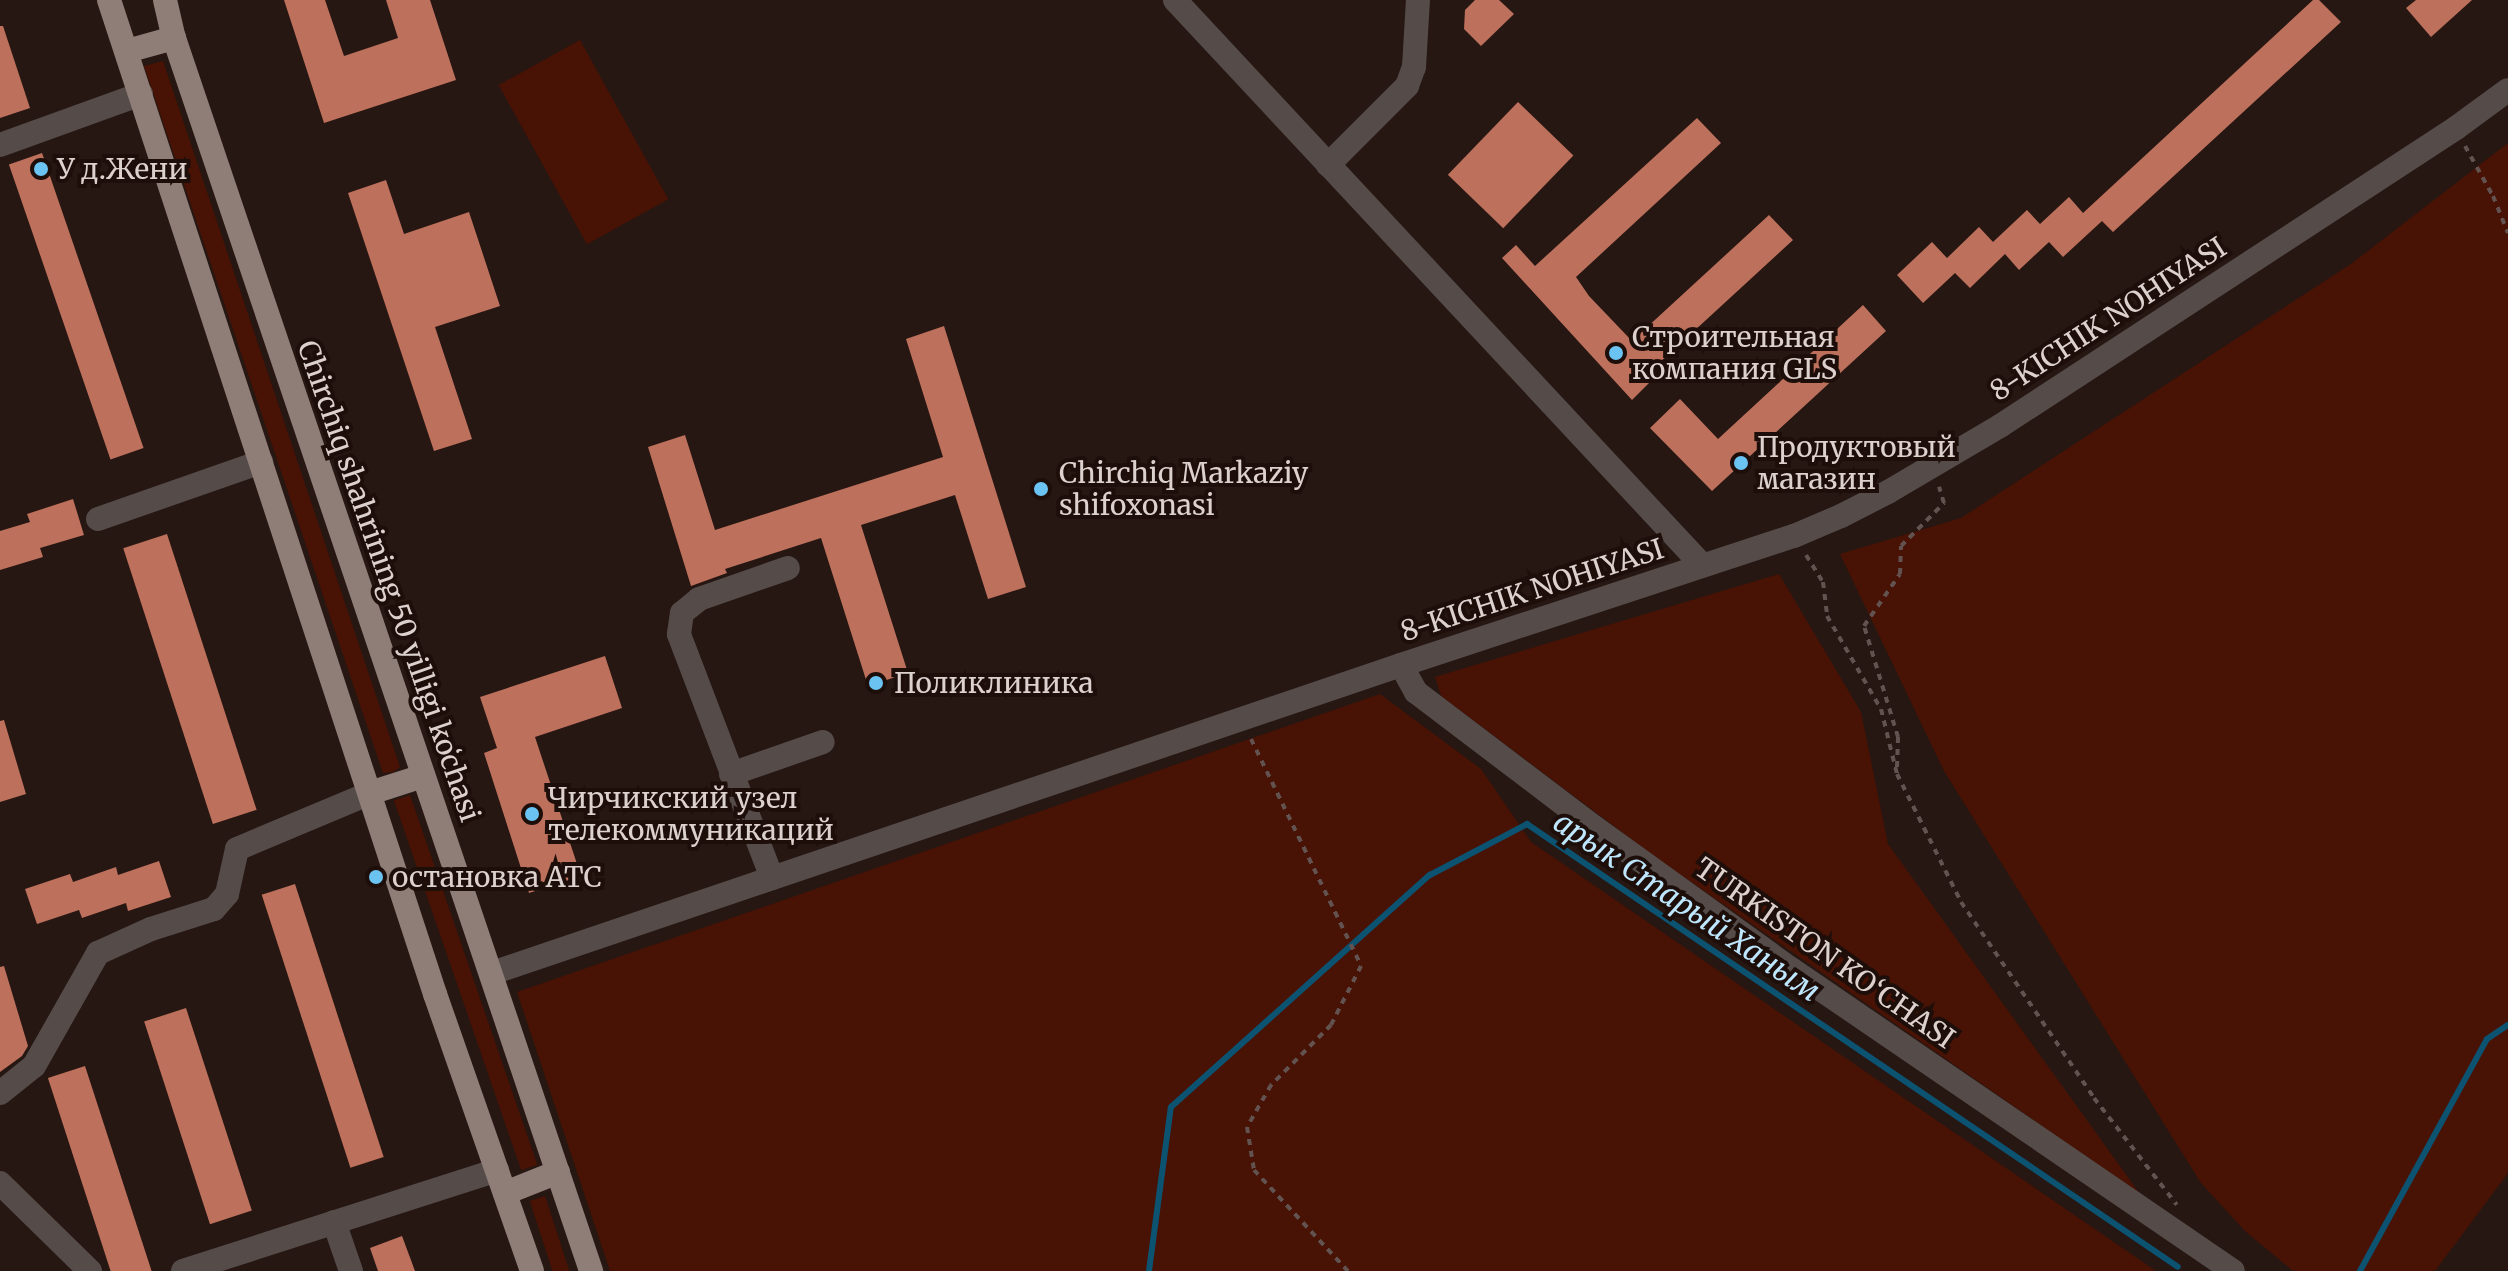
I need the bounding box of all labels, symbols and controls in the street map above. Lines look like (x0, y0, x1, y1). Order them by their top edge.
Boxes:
place label: У д.Жени (57, 152, 188, 186)
marker: У д.Жени (32, 160, 50, 178)
street label: 8-KICHIK NOHIYASI (1984, 230, 2232, 408)
place label: Строительная компания GLS (1632, 320, 1837, 386)
street label: Chirchiq shahrining 50 yilligi koʻchasi (291, 336, 487, 826)
marker: Строительная компания GLS (1607, 344, 1625, 362)
place label: Продуктовый магазин (1757, 430, 1956, 496)
marker: Продуктовый магазин (1732, 454, 1750, 472)
place label: Chirchiq Markaziy shifoxonasi (1059, 456, 1308, 522)
marker: Chirchiq Markaziy shifoxonasi (1030, 478, 1052, 500)
street label: 8-KICHIK NOHIYASI (1396, 532, 1668, 648)
place label: Поликлиника (894, 666, 1094, 700)
marker: Поликлиника (865, 672, 887, 694)
place label: Чирчикский узел телекоммуникаций (548, 781, 834, 847)
water label: арык Старый Ханым (1547, 803, 1827, 1009)
marker: Чирчикский узел телекоммуникаций (523, 805, 541, 823)
street label: TURKISTON KO‘CHASI (1689, 851, 1961, 1055)
place label: остановка АТС (392, 860, 602, 894)
marker: остановка АТС (367, 868, 385, 886)

